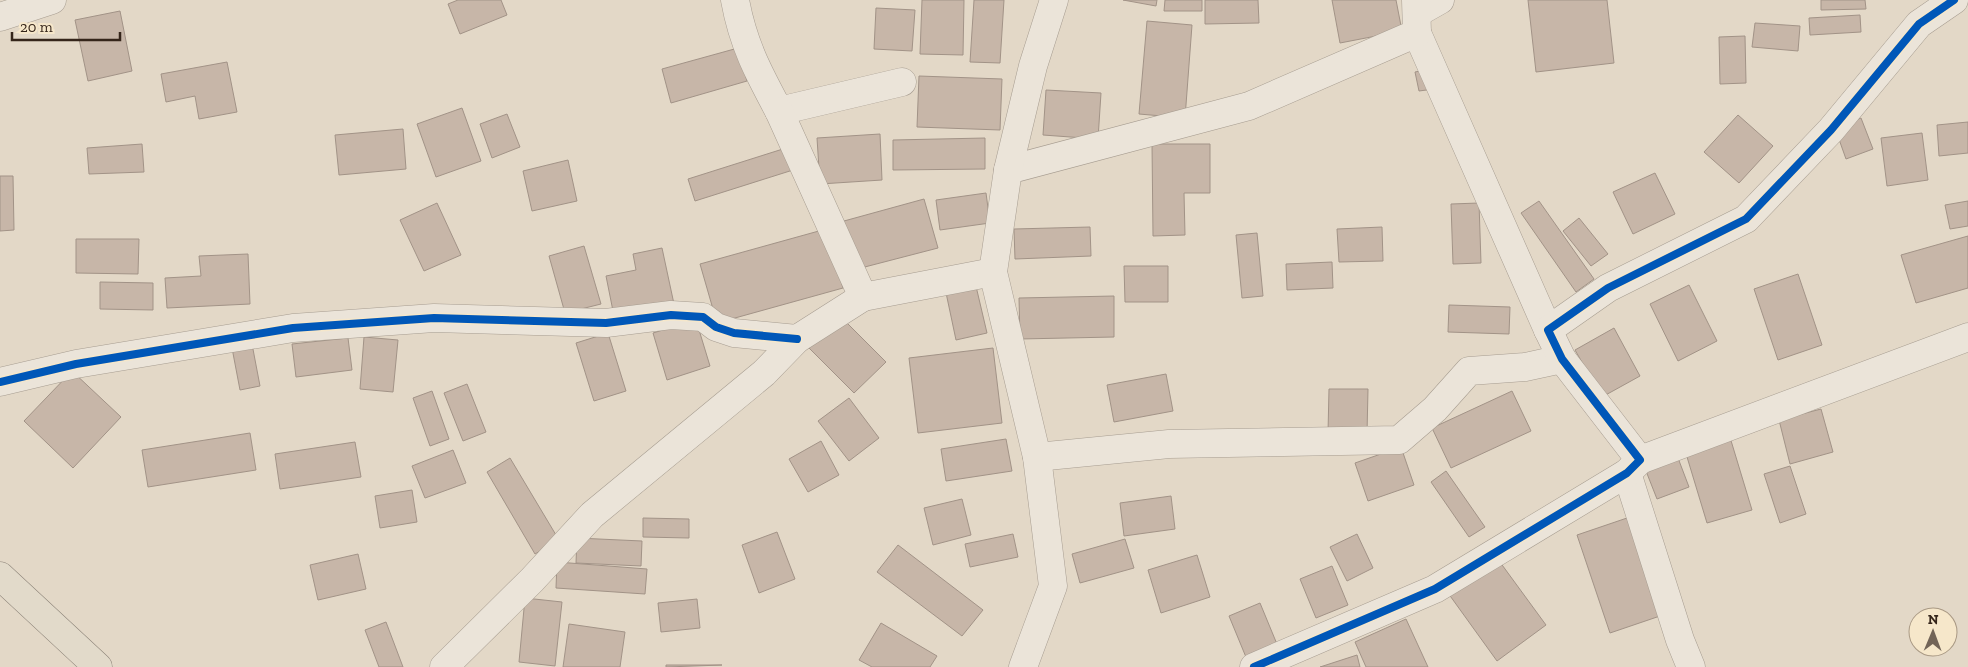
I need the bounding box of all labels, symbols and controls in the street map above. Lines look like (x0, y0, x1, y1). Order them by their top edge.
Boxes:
scale bar (12, 10, 120, 42)
text: 20 m (20, 18, 53, 36)
north arrow (1908, 607, 1958, 657)
text: N (1928, 611, 1939, 628)

